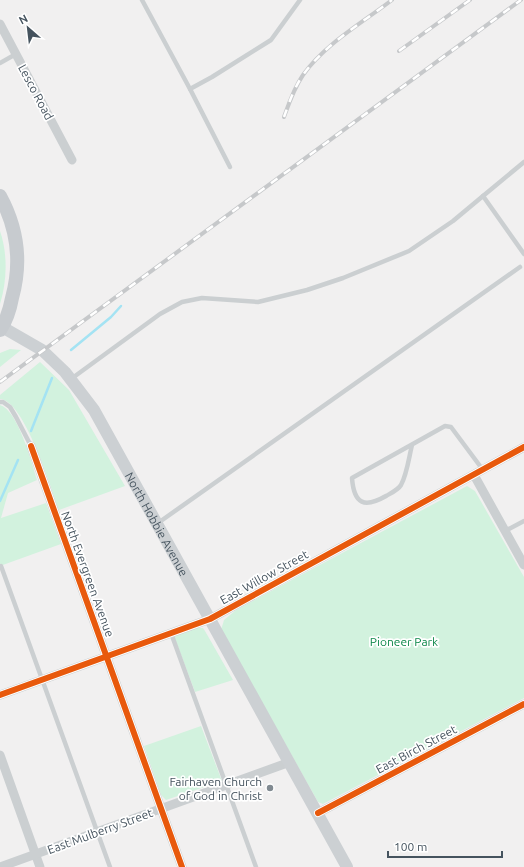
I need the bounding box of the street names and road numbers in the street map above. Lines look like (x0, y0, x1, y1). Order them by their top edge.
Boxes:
street label: Lesco Road (16, 62, 56, 122)
street label: North Hobbie Avenue (123, 470, 191, 578)
street label: North Evergreen Avenue (59, 509, 117, 639)
street label: East Willow Street (218, 547, 311, 607)
street label: East Birch Street (374, 722, 459, 776)
street label: East Mulberry Street (46, 806, 155, 856)

